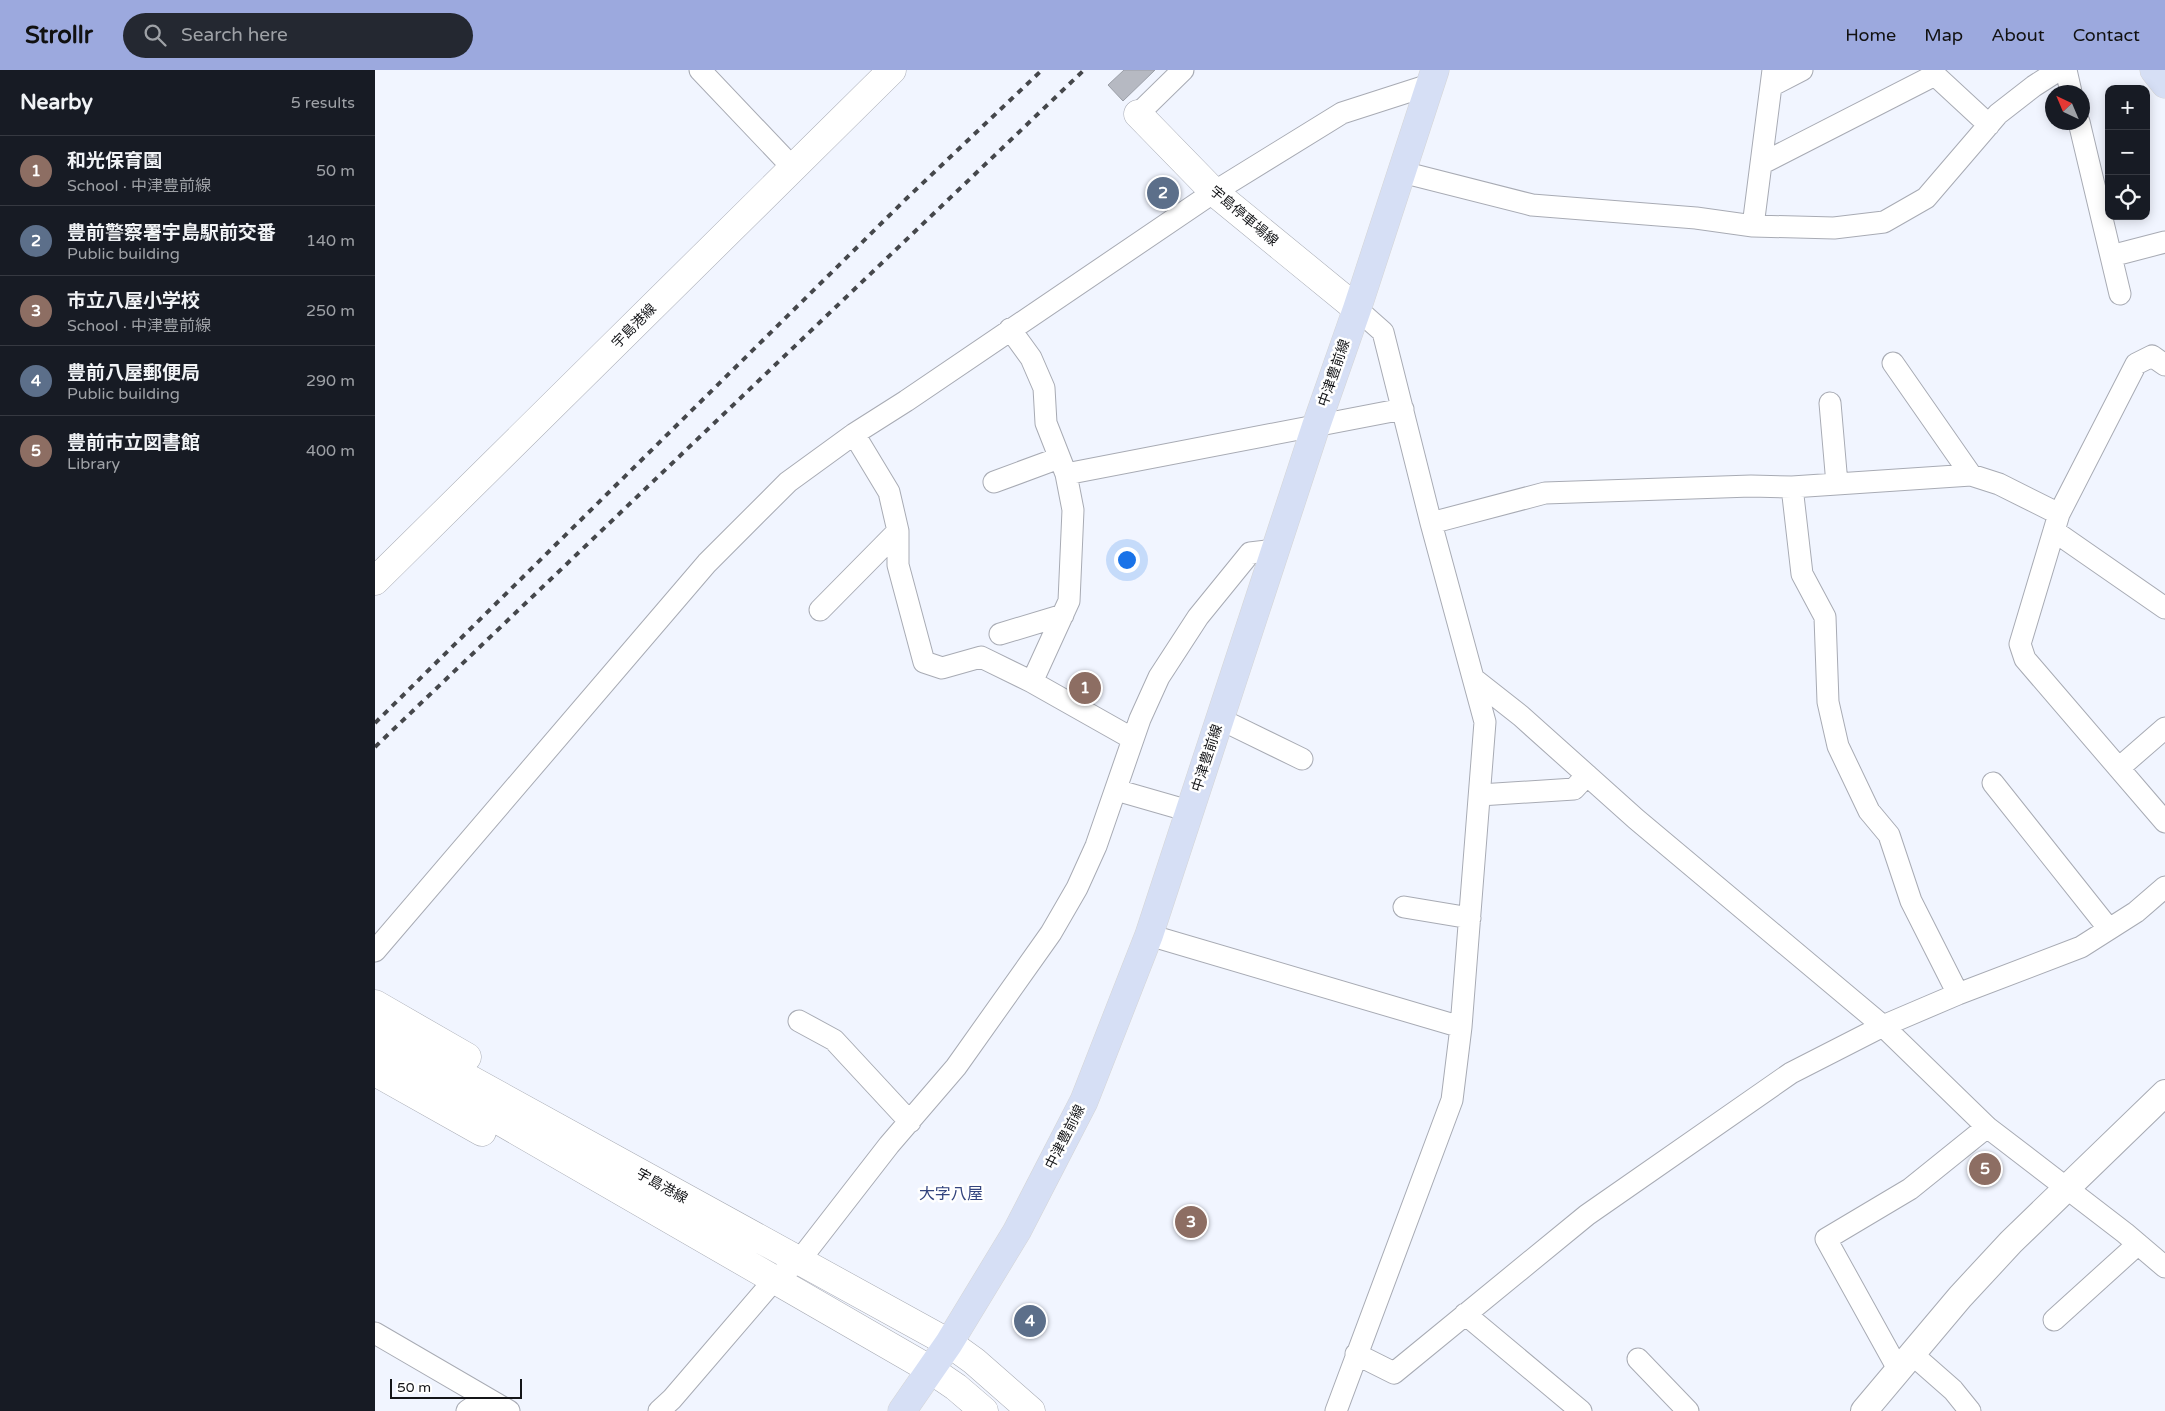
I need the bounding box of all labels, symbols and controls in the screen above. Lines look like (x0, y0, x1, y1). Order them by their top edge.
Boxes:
search box (123, 13, 473, 58)
text: Strollr (25, 21, 93, 50)
icon: search (141, 21, 169, 49)
text: Search here (181, 24, 288, 46)
text: Home (1845, 24, 1896, 46)
text: Map (1924, 24, 1963, 46)
text: About (1991, 24, 2045, 46)
text: Contact (2073, 24, 2140, 46)
north arrow (2045, 85, 2090, 130)
map controls (2105, 85, 2150, 220)
button: + (2105, 85, 2150, 130)
text: Nearby (20, 90, 93, 115)
text: 5 results (291, 93, 355, 113)
button: − (2105, 130, 2150, 175)
text: 和光保育園 (67, 150, 162, 172)
text: 1 (31, 161, 41, 181)
text: 50 m (316, 161, 355, 181)
pin: 2 (1147, 174, 1179, 212)
button: locate (2105, 175, 2150, 220)
text: School · 中津豊前線 (67, 176, 211, 196)
street label: 宇島停車場線 (1206, 182, 1282, 250)
text: 豊前警察署宇島駅前交番 (67, 222, 276, 244)
text: 2 (31, 231, 41, 251)
text: 140 m (306, 231, 355, 251)
text: Public building (67, 244, 180, 264)
text: 市立八屋小学校 (67, 290, 200, 312)
street label: 宇島港線 (608, 300, 660, 352)
text: 3 (31, 301, 41, 321)
text: 250 m (306, 301, 355, 321)
text: School · 中津豊前線 (67, 316, 211, 336)
street label: 中津豊前線 (1315, 337, 1353, 409)
text: 豊前八屋郵便局 (67, 362, 200, 384)
text: 4 (31, 371, 41, 391)
text: 290 m (306, 371, 355, 391)
text: Public building (67, 384, 180, 404)
text: 豊前市立図書館 (67, 432, 200, 454)
text: 5 (31, 441, 41, 461)
text: 400 m (306, 441, 355, 461)
text: Library (67, 454, 120, 474)
your location (1114, 547, 1140, 573)
pin: 1 (1069, 669, 1101, 707)
street label: 中津豊前線 (1188, 722, 1226, 794)
street label: 中津豊前線 (1042, 1102, 1088, 1172)
pin: 5 (1969, 1150, 2001, 1188)
street label: 宇島港線 (633, 1165, 691, 1207)
district label: 大字八屋 (919, 1184, 983, 1204)
pin: 3 (1175, 1203, 1207, 1241)
pin: 4 (1014, 1302, 1046, 1340)
scale bar (390, 1376, 523, 1399)
text: 50 m (397, 1379, 431, 1396)

